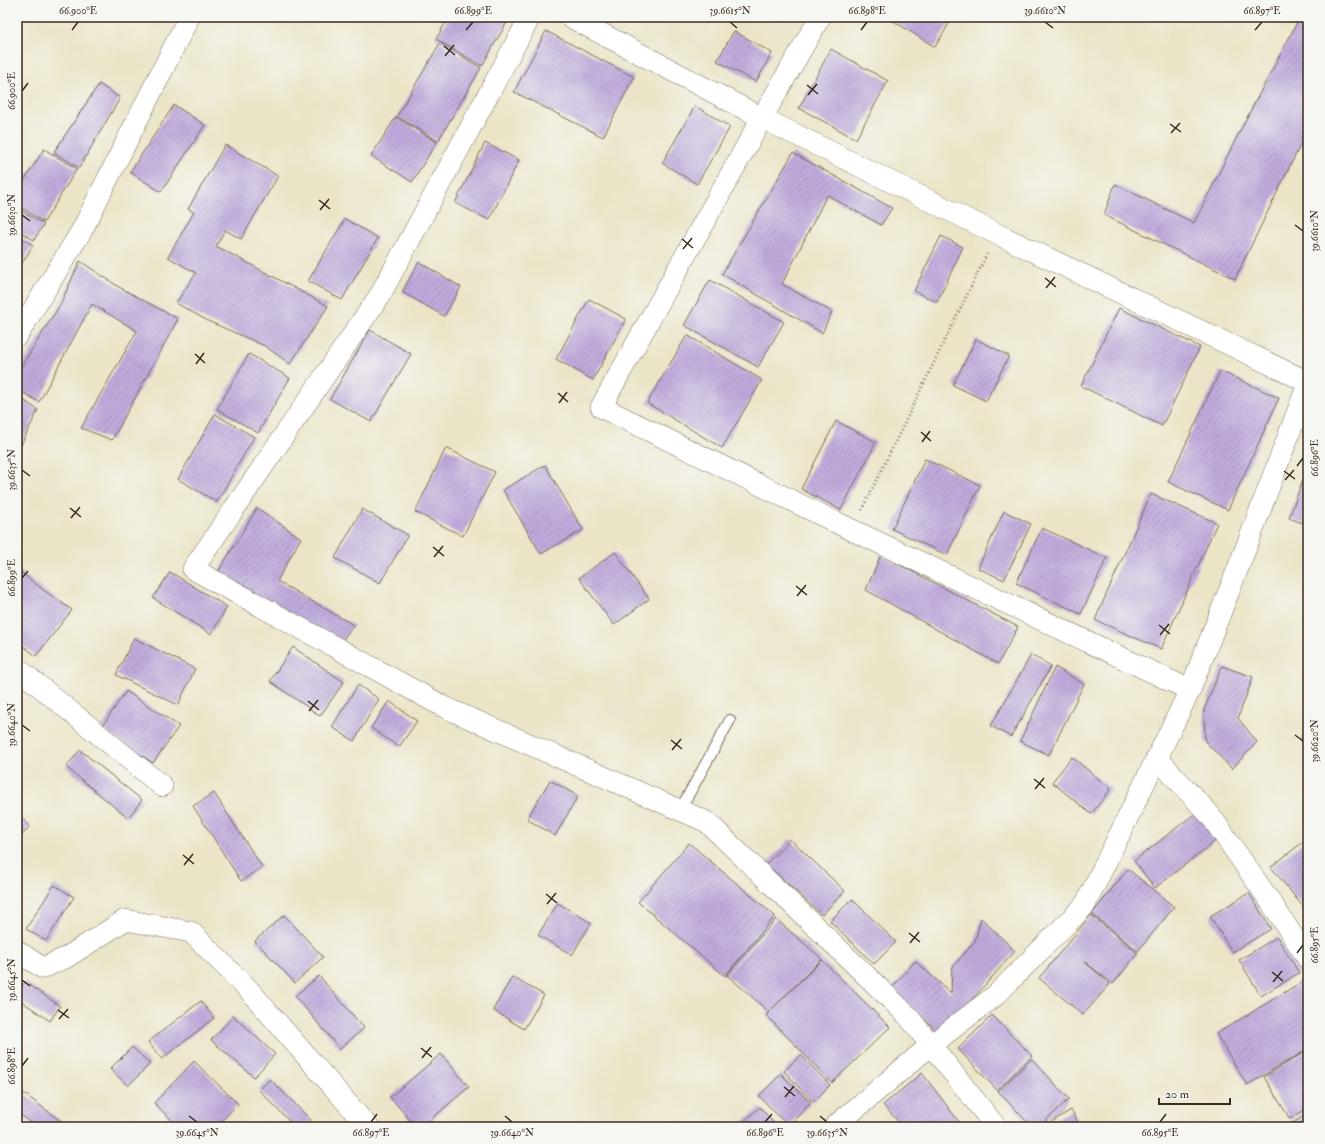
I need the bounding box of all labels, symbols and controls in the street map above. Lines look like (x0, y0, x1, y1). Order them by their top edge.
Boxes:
text: 66.900°E (59, 5, 97, 17)
text: 66.899°E (454, 5, 492, 17)
text: 39.6615°N (709, 5, 751, 17)
text: 66.898°E (848, 5, 886, 17)
text: 39.6610°N (1024, 5, 1066, 17)
text: 66.897°E (1243, 5, 1281, 17)
text: 66.900°E (6, 72, 18, 110)
text: 39.6630°N (6, 194, 18, 236)
text: 39.6610°N (1309, 210, 1321, 252)
text: 66.896°E (1309, 439, 1321, 477)
text: 39.6635°N (6, 449, 18, 491)
text: 66.899°E (6, 559, 18, 597)
text: 39.6640°N (6, 703, 18, 747)
text: 39.6620°N (1309, 719, 1321, 763)
text: 66.895°E (1309, 927, 1321, 963)
text: 39.6645°N (6, 958, 18, 1002)
text: 66.898°E (6, 1047, 18, 1085)
scale bar (1159, 1080, 1230, 1106)
text: 20 m (1165, 1087, 1190, 1102)
text: 39.6645°N (175, 1127, 219, 1139)
text: 66.897°E (352, 1127, 390, 1139)
text: 39.6640°N (490, 1127, 534, 1139)
text: 66.896°E (746, 1127, 784, 1139)
text: 39.6635°N (806, 1127, 848, 1139)
text: 66.895°E (1142, 1127, 1178, 1139)

